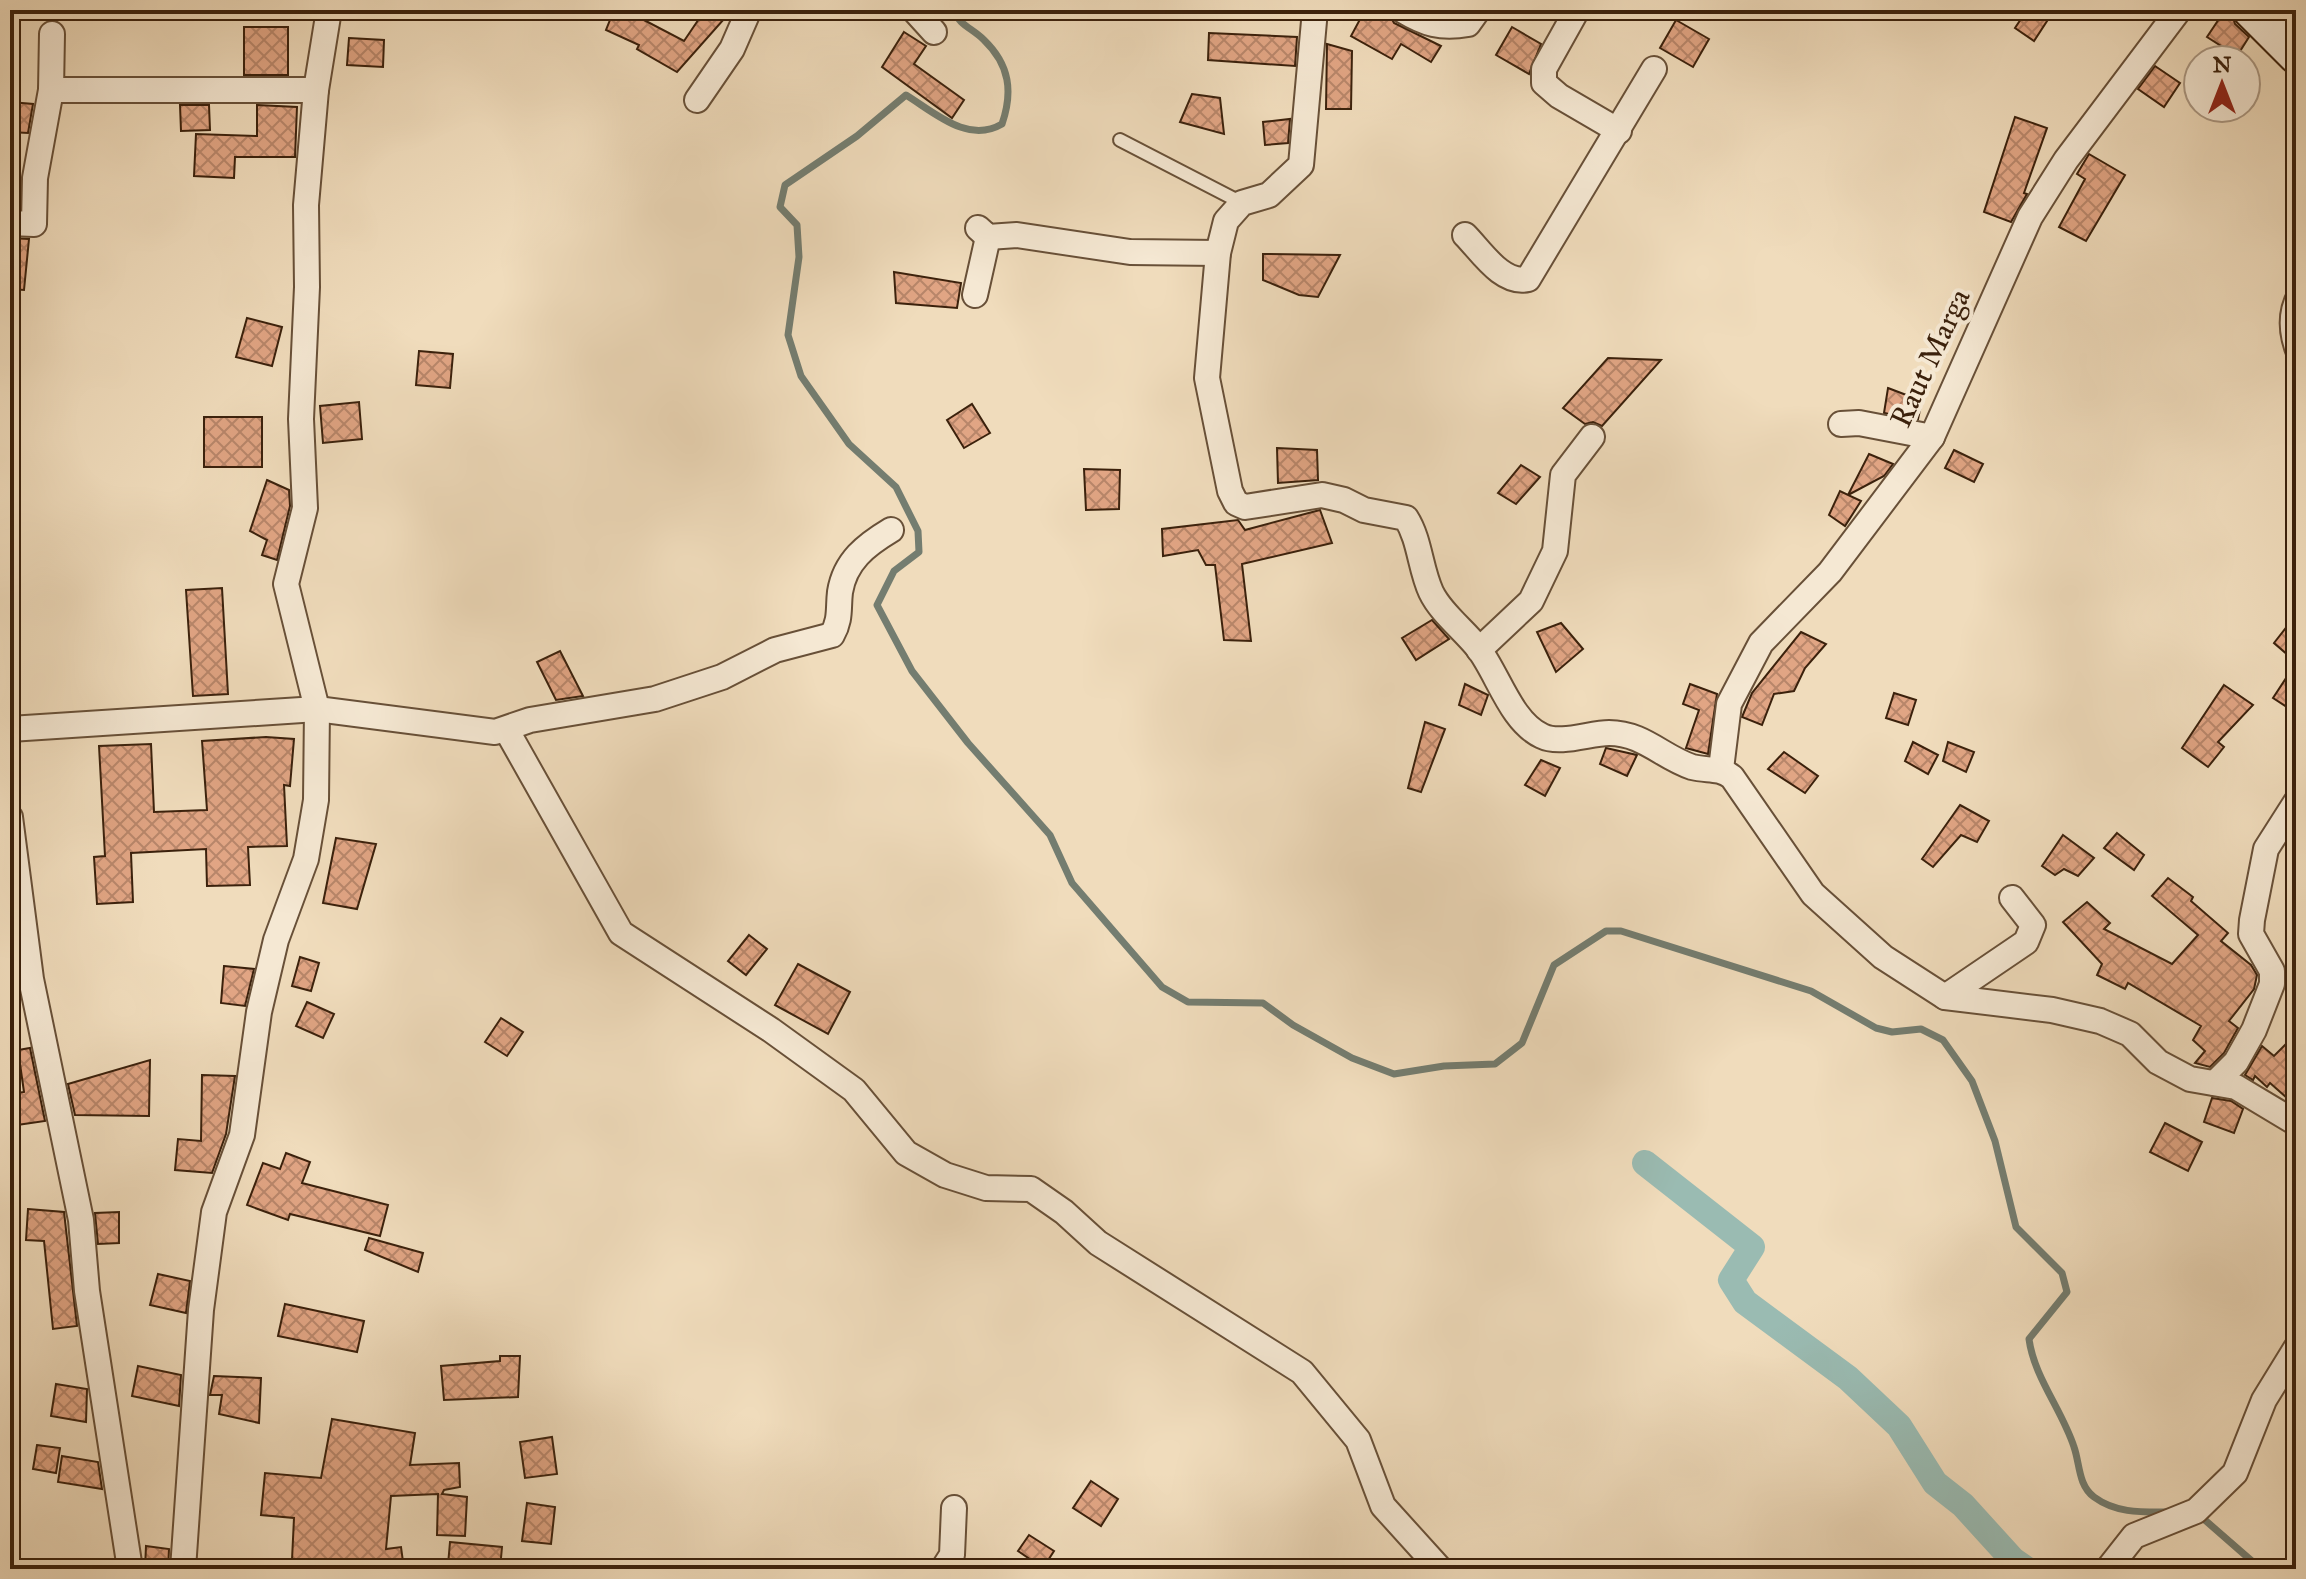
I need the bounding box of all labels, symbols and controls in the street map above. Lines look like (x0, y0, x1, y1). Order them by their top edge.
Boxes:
north arrow (2182, 44, 2262, 124)
text: N (2213, 51, 2232, 78)
street label: Raut Marga (1882, 283, 1978, 433)

